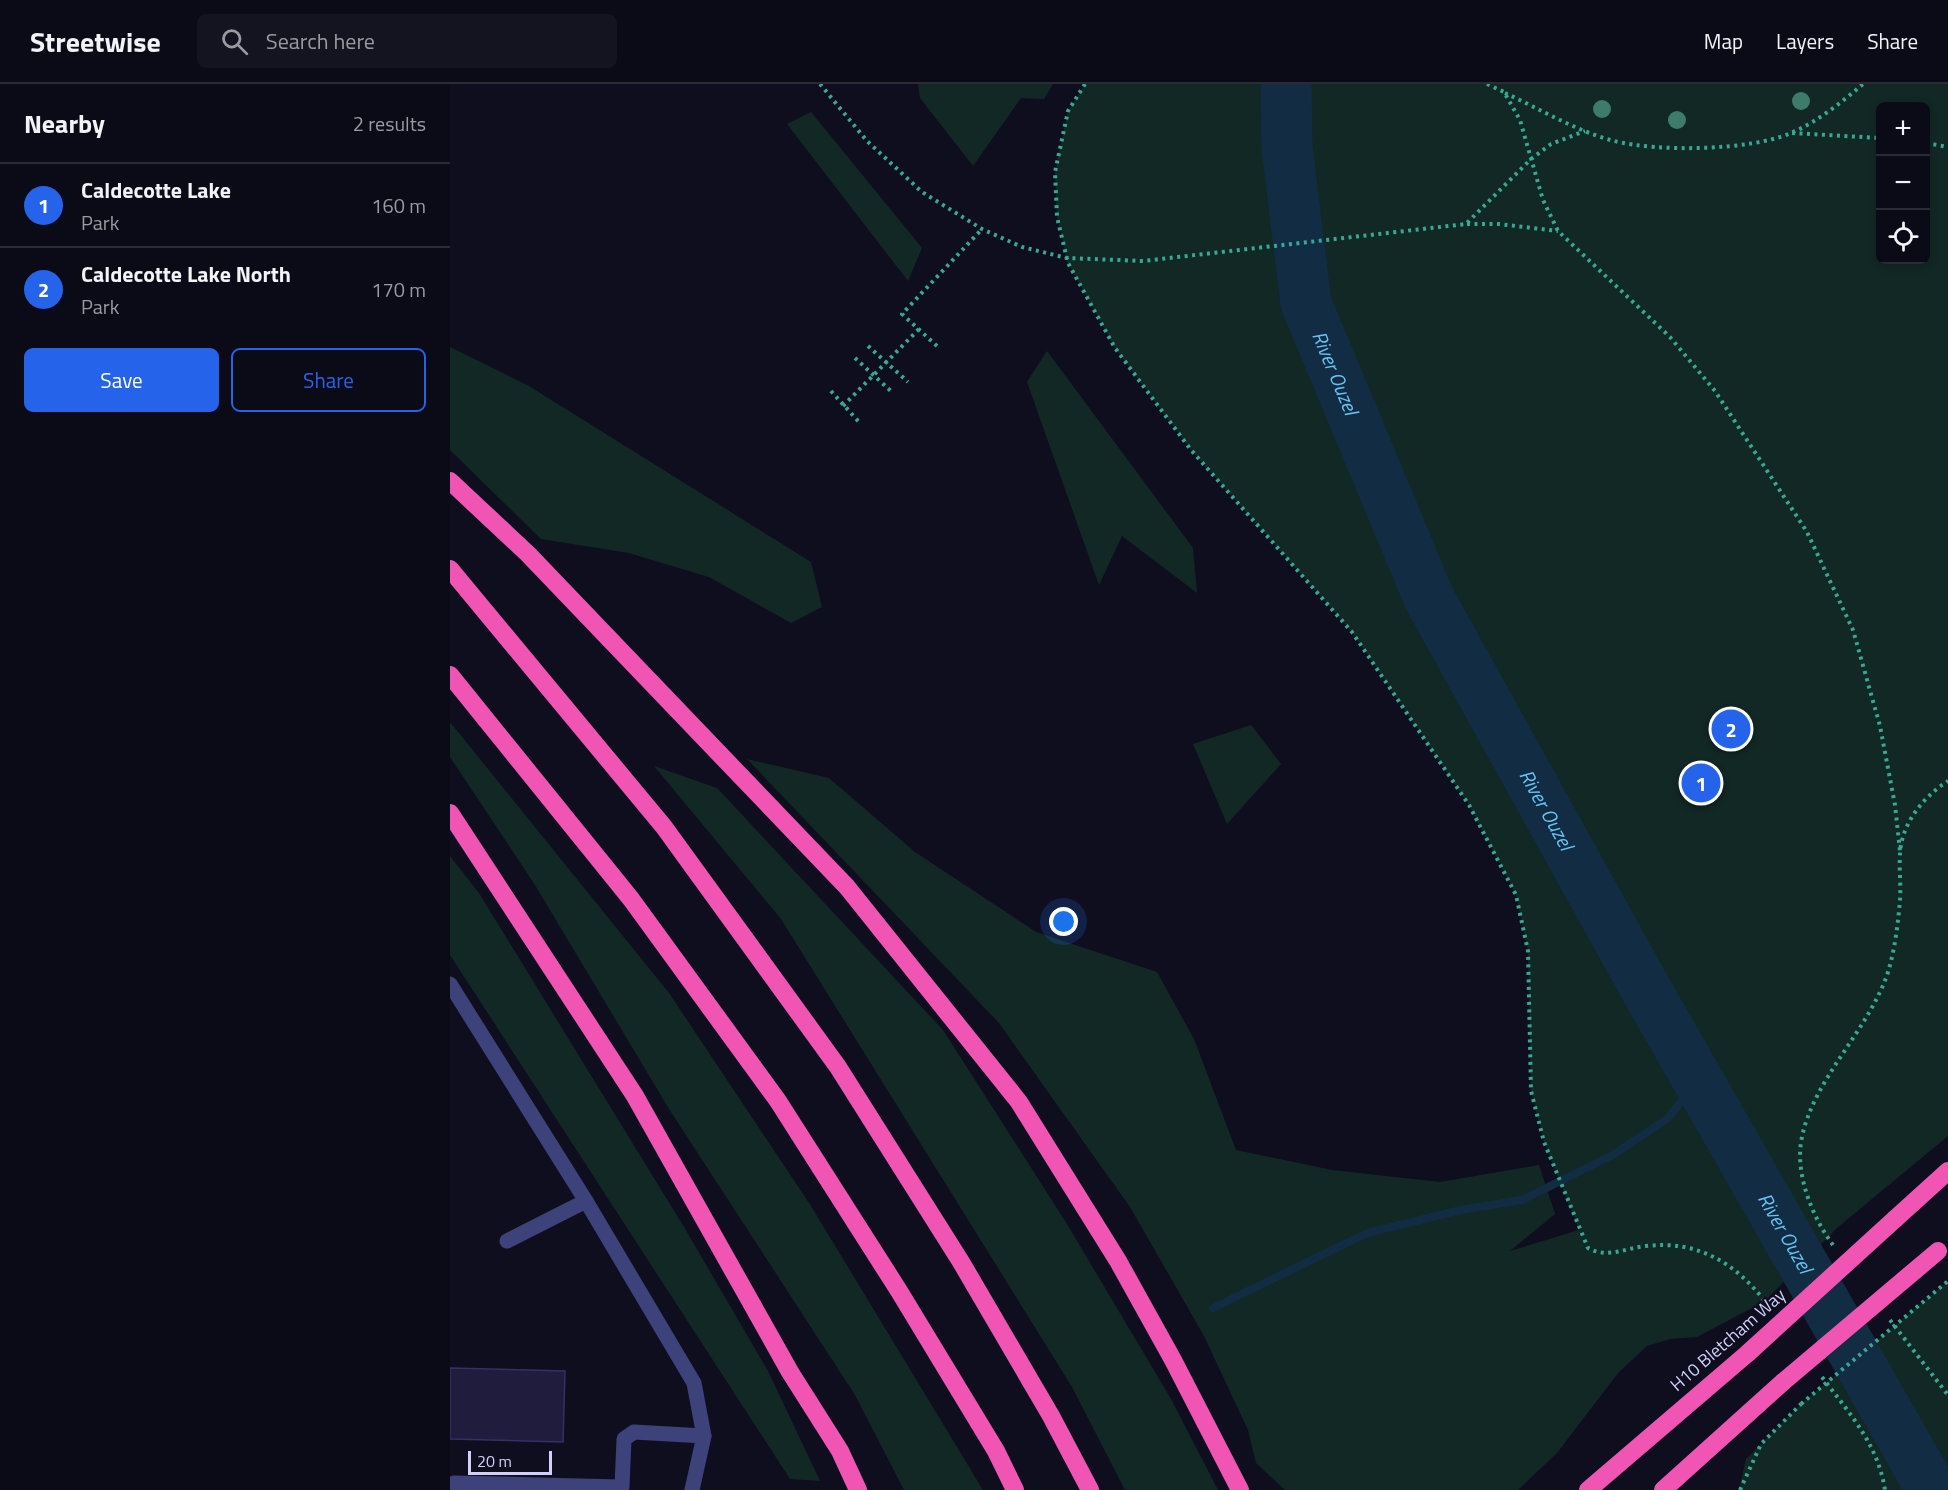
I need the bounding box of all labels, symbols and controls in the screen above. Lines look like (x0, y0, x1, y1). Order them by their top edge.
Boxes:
search box (197, 14, 617, 68)
text: Streetwise (30, 20, 161, 63)
text: Search here (266, 24, 375, 58)
icon: search (218, 25, 251, 58)
text: Map (1704, 25, 1743, 57)
text: Layers (1776, 25, 1834, 57)
text: Share (1867, 25, 1918, 57)
map controls (1876, 102, 1930, 264)
button: + (1876, 102, 1930, 156)
text: Nearby (24, 104, 105, 143)
text: 2 results (353, 108, 426, 139)
button: − (1876, 156, 1930, 210)
text: Caldecotte Lake (81, 173, 231, 207)
text: 1 (38, 190, 49, 221)
text: 160 m (371, 190, 426, 221)
text: Park (81, 207, 119, 238)
button: locate (1876, 210, 1930, 264)
text: Caldecotte Lake North (81, 257, 291, 291)
text: 2 (38, 274, 49, 305)
text: 170 m (371, 274, 426, 305)
text: Park (81, 291, 119, 322)
water label: River Ouzel (1304, 326, 1368, 422)
button: Save (24, 348, 219, 412)
button: Share (231, 348, 426, 412)
pin: 2 (1712, 706, 1750, 752)
pin: 1 (1682, 760, 1720, 806)
water label: River Ouzel (1512, 763, 1583, 858)
your location (1049, 907, 1078, 936)
water label: River Ouzel (1750, 1187, 1822, 1281)
street label: H10 Bletcham Way (1664, 1281, 1792, 1398)
scale bar (468, 1448, 552, 1476)
text: 20 m (477, 1449, 512, 1473)

